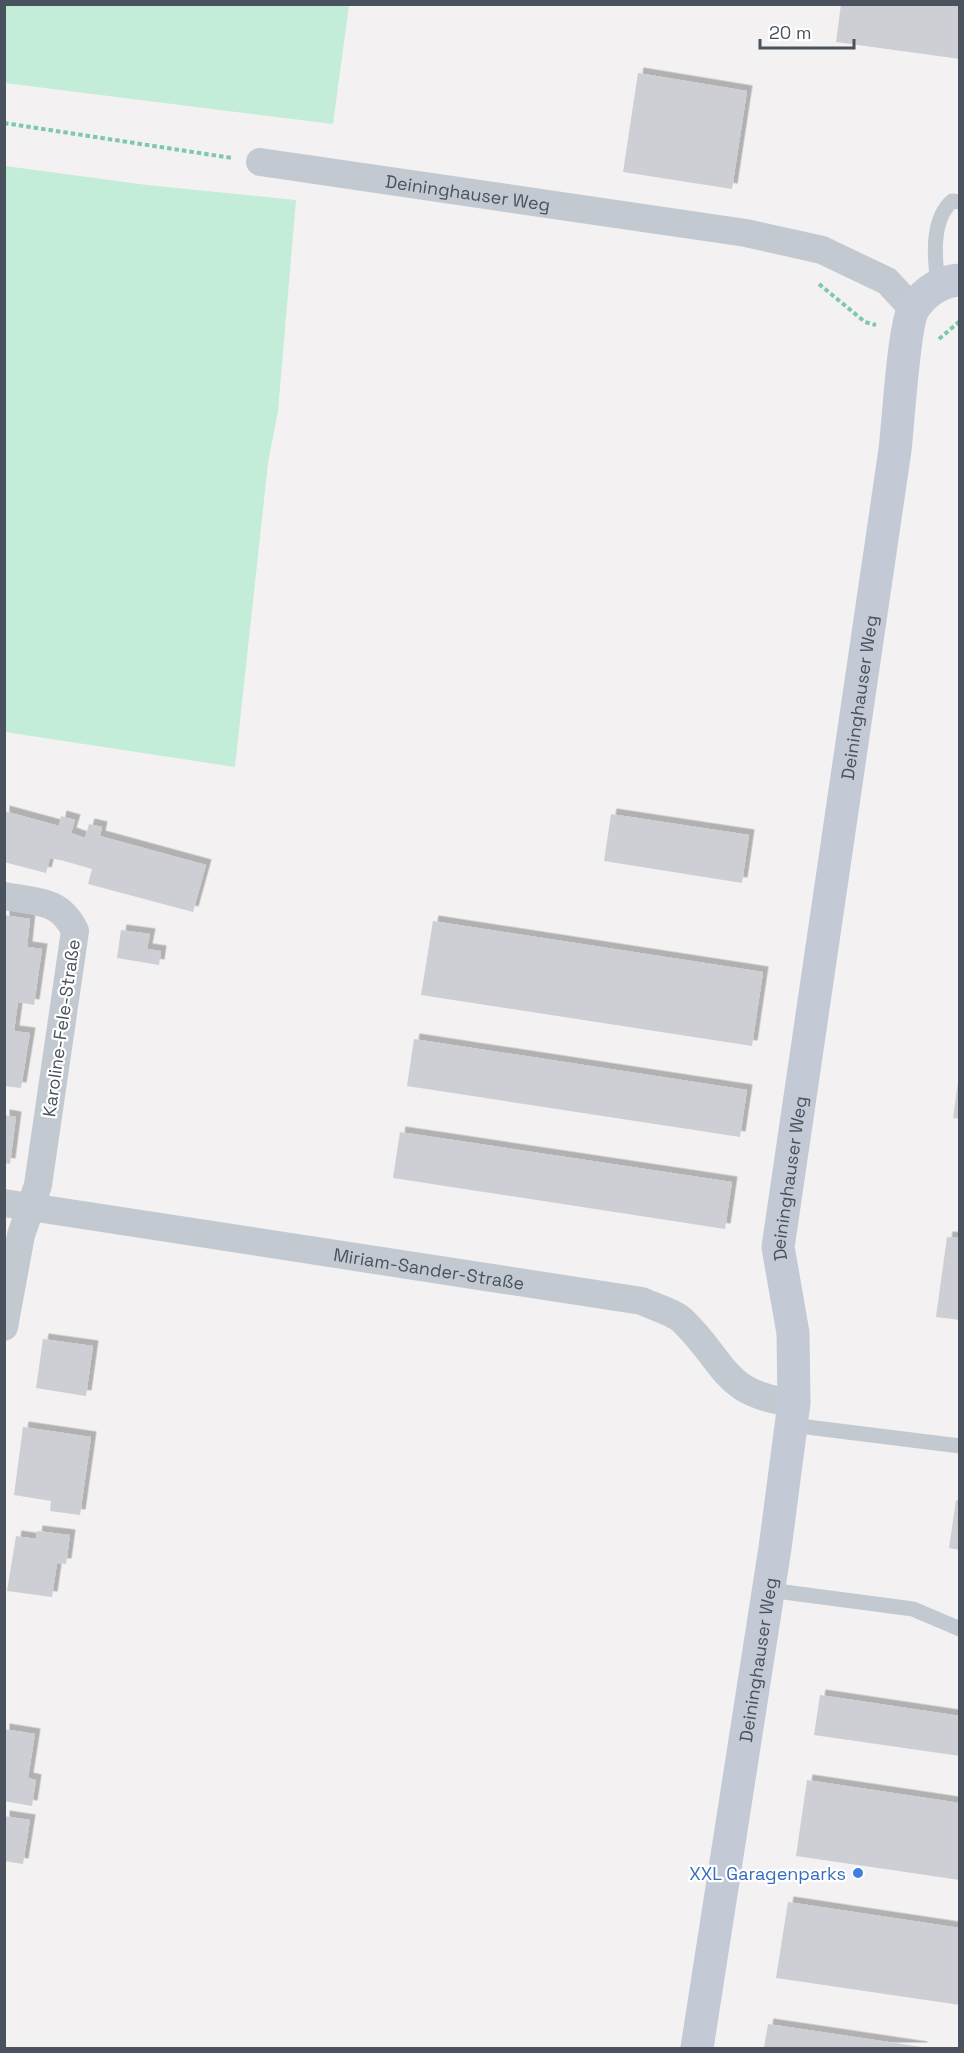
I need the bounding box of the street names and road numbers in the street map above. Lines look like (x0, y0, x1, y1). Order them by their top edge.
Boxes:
street label: Deininghauser Weg (384, 169, 552, 216)
street label: Deininghauser Weg (835, 613, 882, 782)
street label: Karoline-Fele-Straße (37, 938, 85, 1118)
street label: Deininghauser Weg (766, 1094, 812, 1263)
street label: Miriam-Sander-Straße (332, 1242, 526, 1294)
street label: Deininghauser Weg (733, 1576, 782, 1744)

